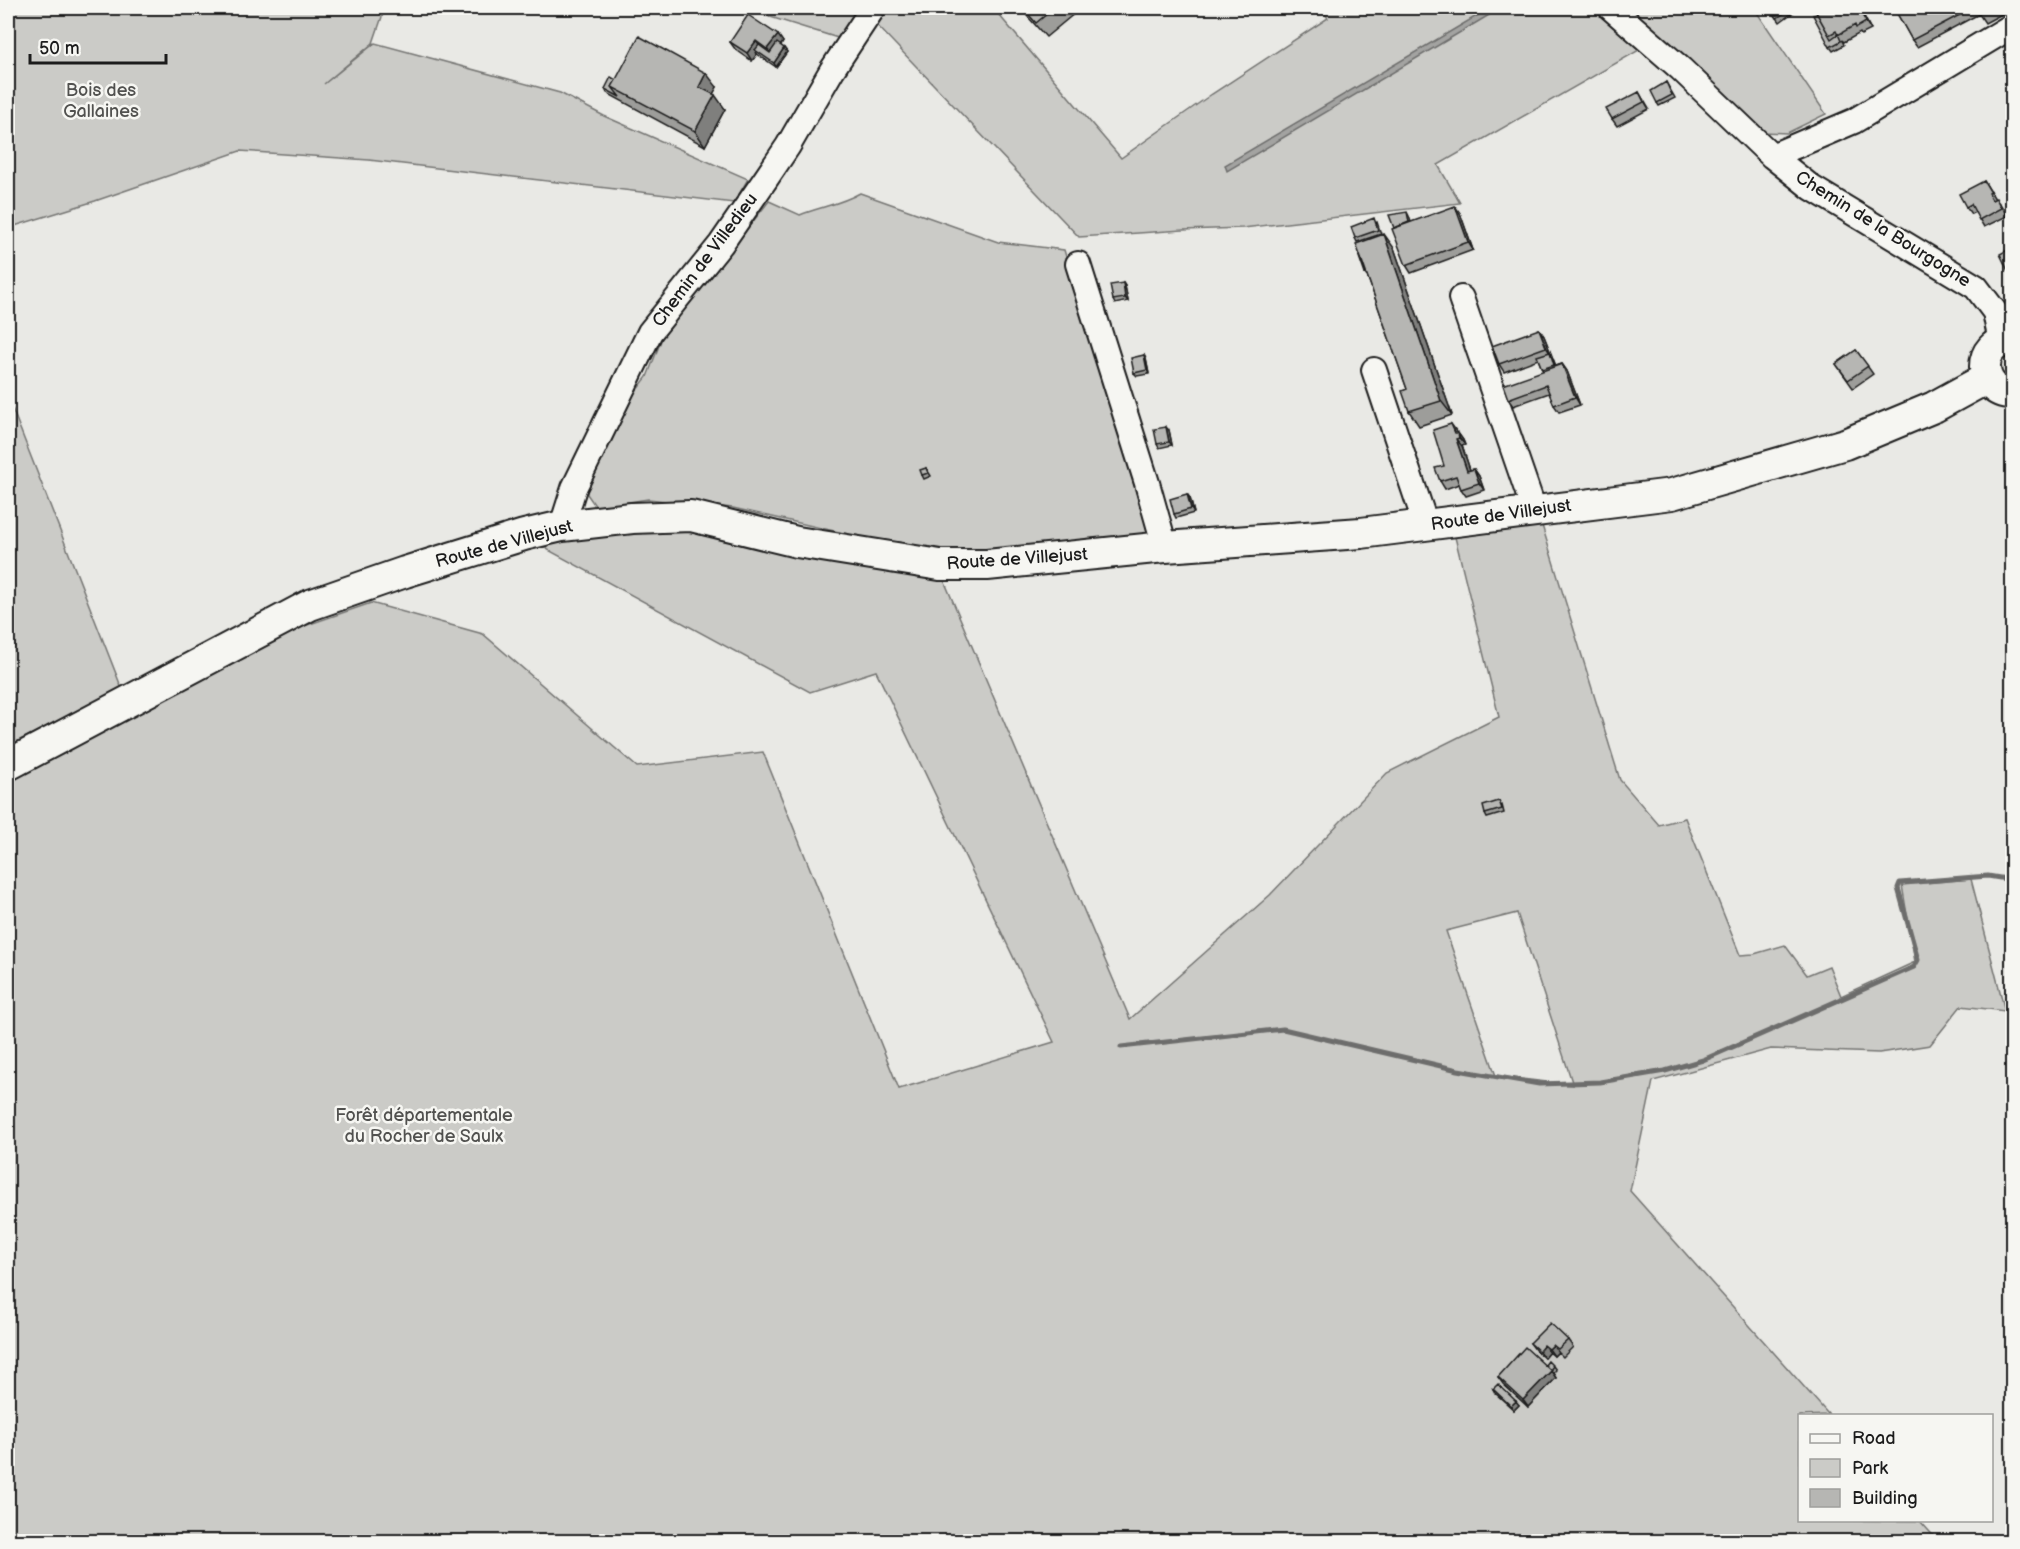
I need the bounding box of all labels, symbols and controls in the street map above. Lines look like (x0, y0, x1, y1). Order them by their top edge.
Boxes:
scale bar (30, 27, 166, 65)
text: 50 m (39, 38, 80, 59)
park label: Bois des Gallaines (63, 80, 139, 122)
street label: Chemin de la Bourgogne (1791, 166, 1975, 292)
street label: Chemin de Villedieu (648, 189, 762, 331)
street label: Route de Villejust (1430, 495, 1573, 535)
street label: Route de Villejust (433, 515, 575, 572)
street label: Route de Villejust (946, 544, 1089, 574)
park label: Forêt départementale du Rocher de Saulx (335, 1105, 513, 1147)
legend (1798, 1414, 1993, 1522)
text: Road (1852, 1428, 1896, 1449)
text: Park (1852, 1458, 1888, 1479)
text: Building (1852, 1488, 1918, 1509)

